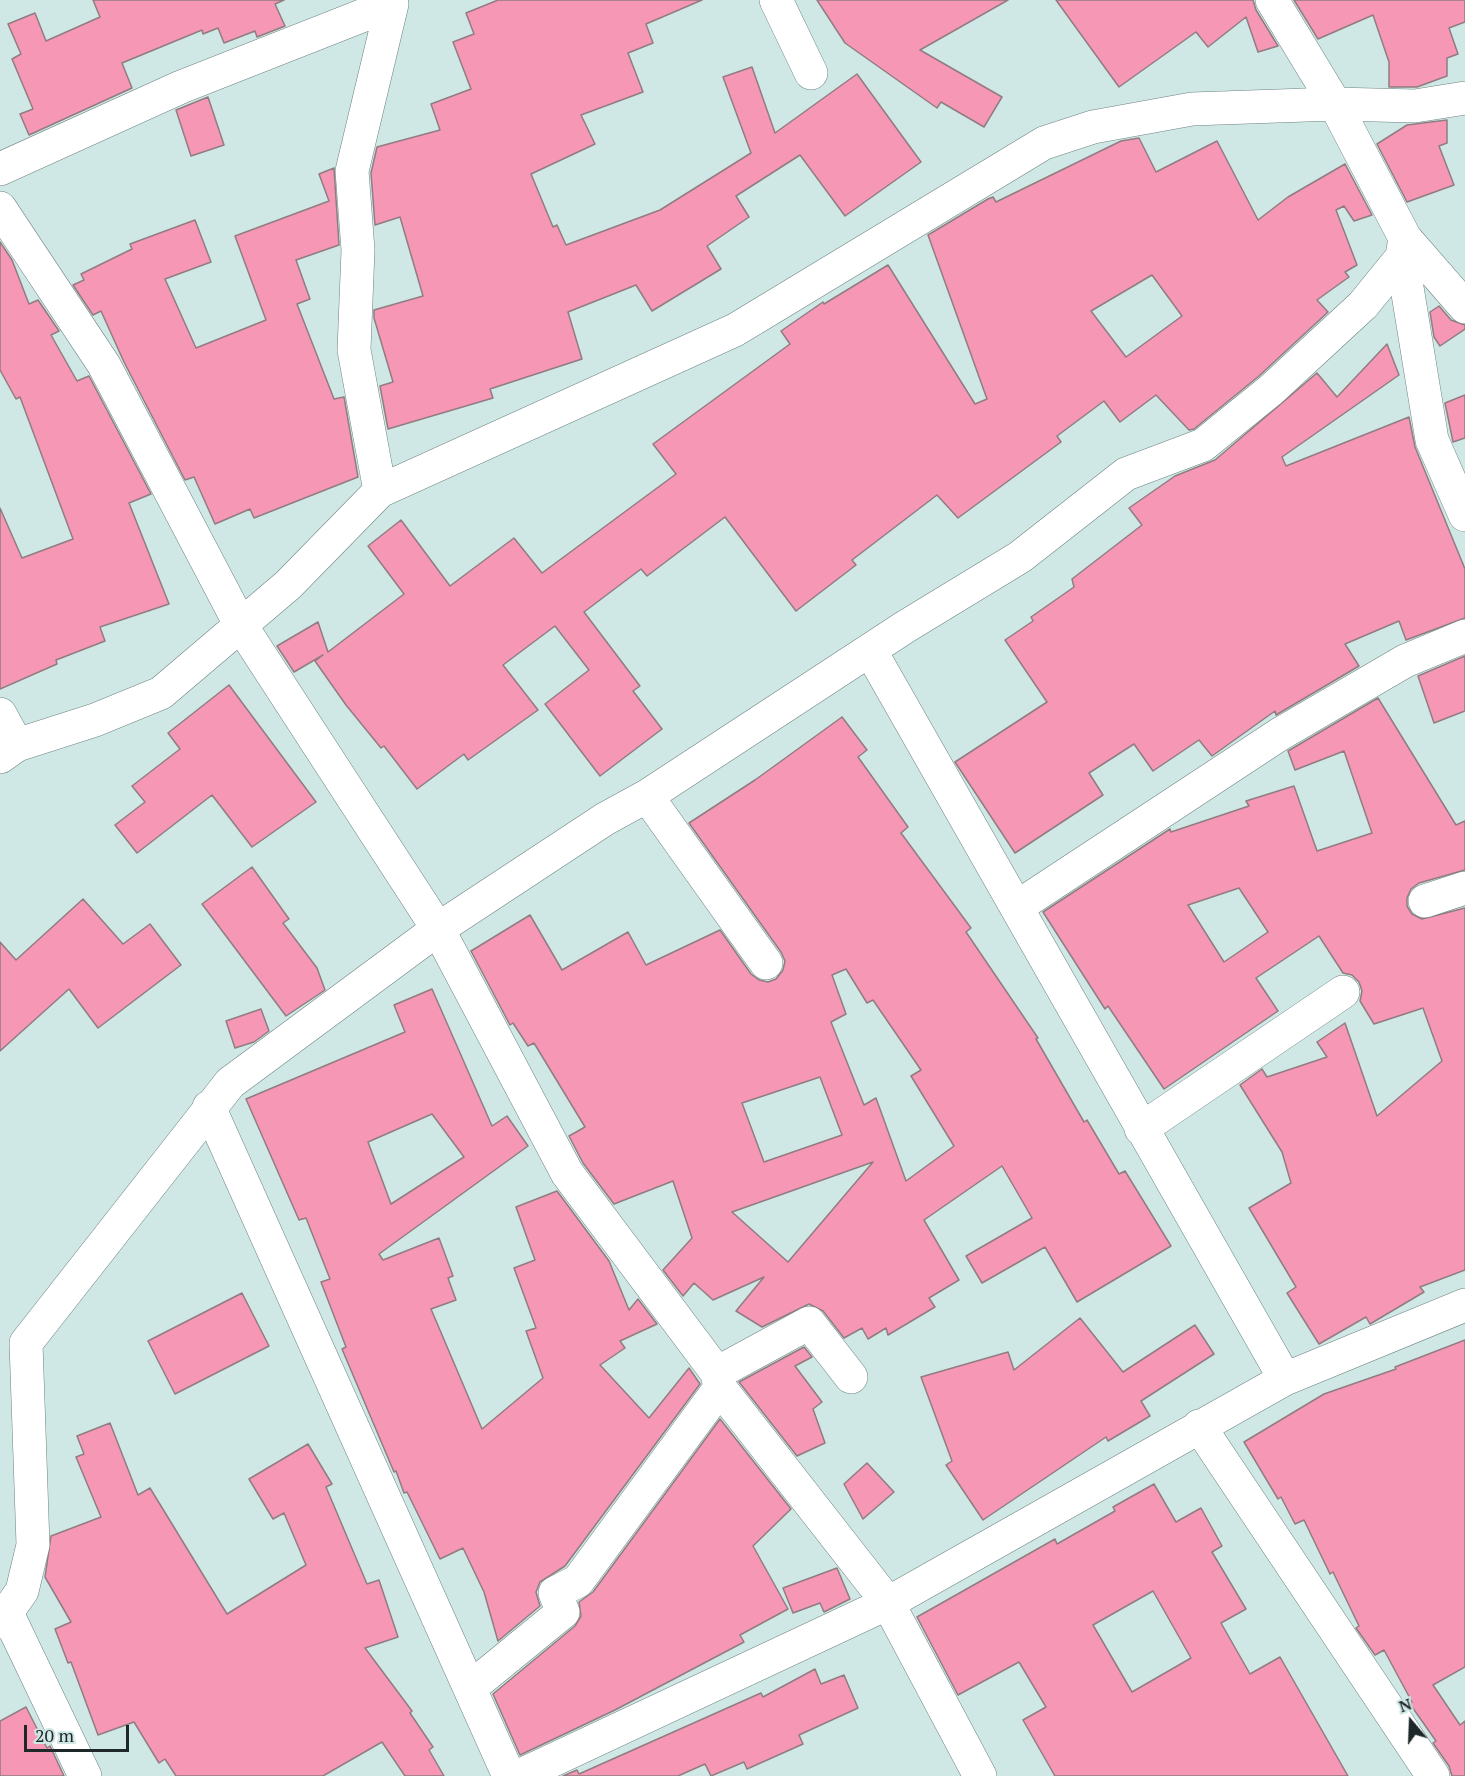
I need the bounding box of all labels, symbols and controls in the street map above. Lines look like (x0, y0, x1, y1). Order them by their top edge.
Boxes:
north arrow (1381, 1692, 1441, 1752)
text: N (1396, 1693, 1414, 1717)
scale bar (27, 1713, 132, 1751)
text: 20 m (35, 1723, 74, 1747)

